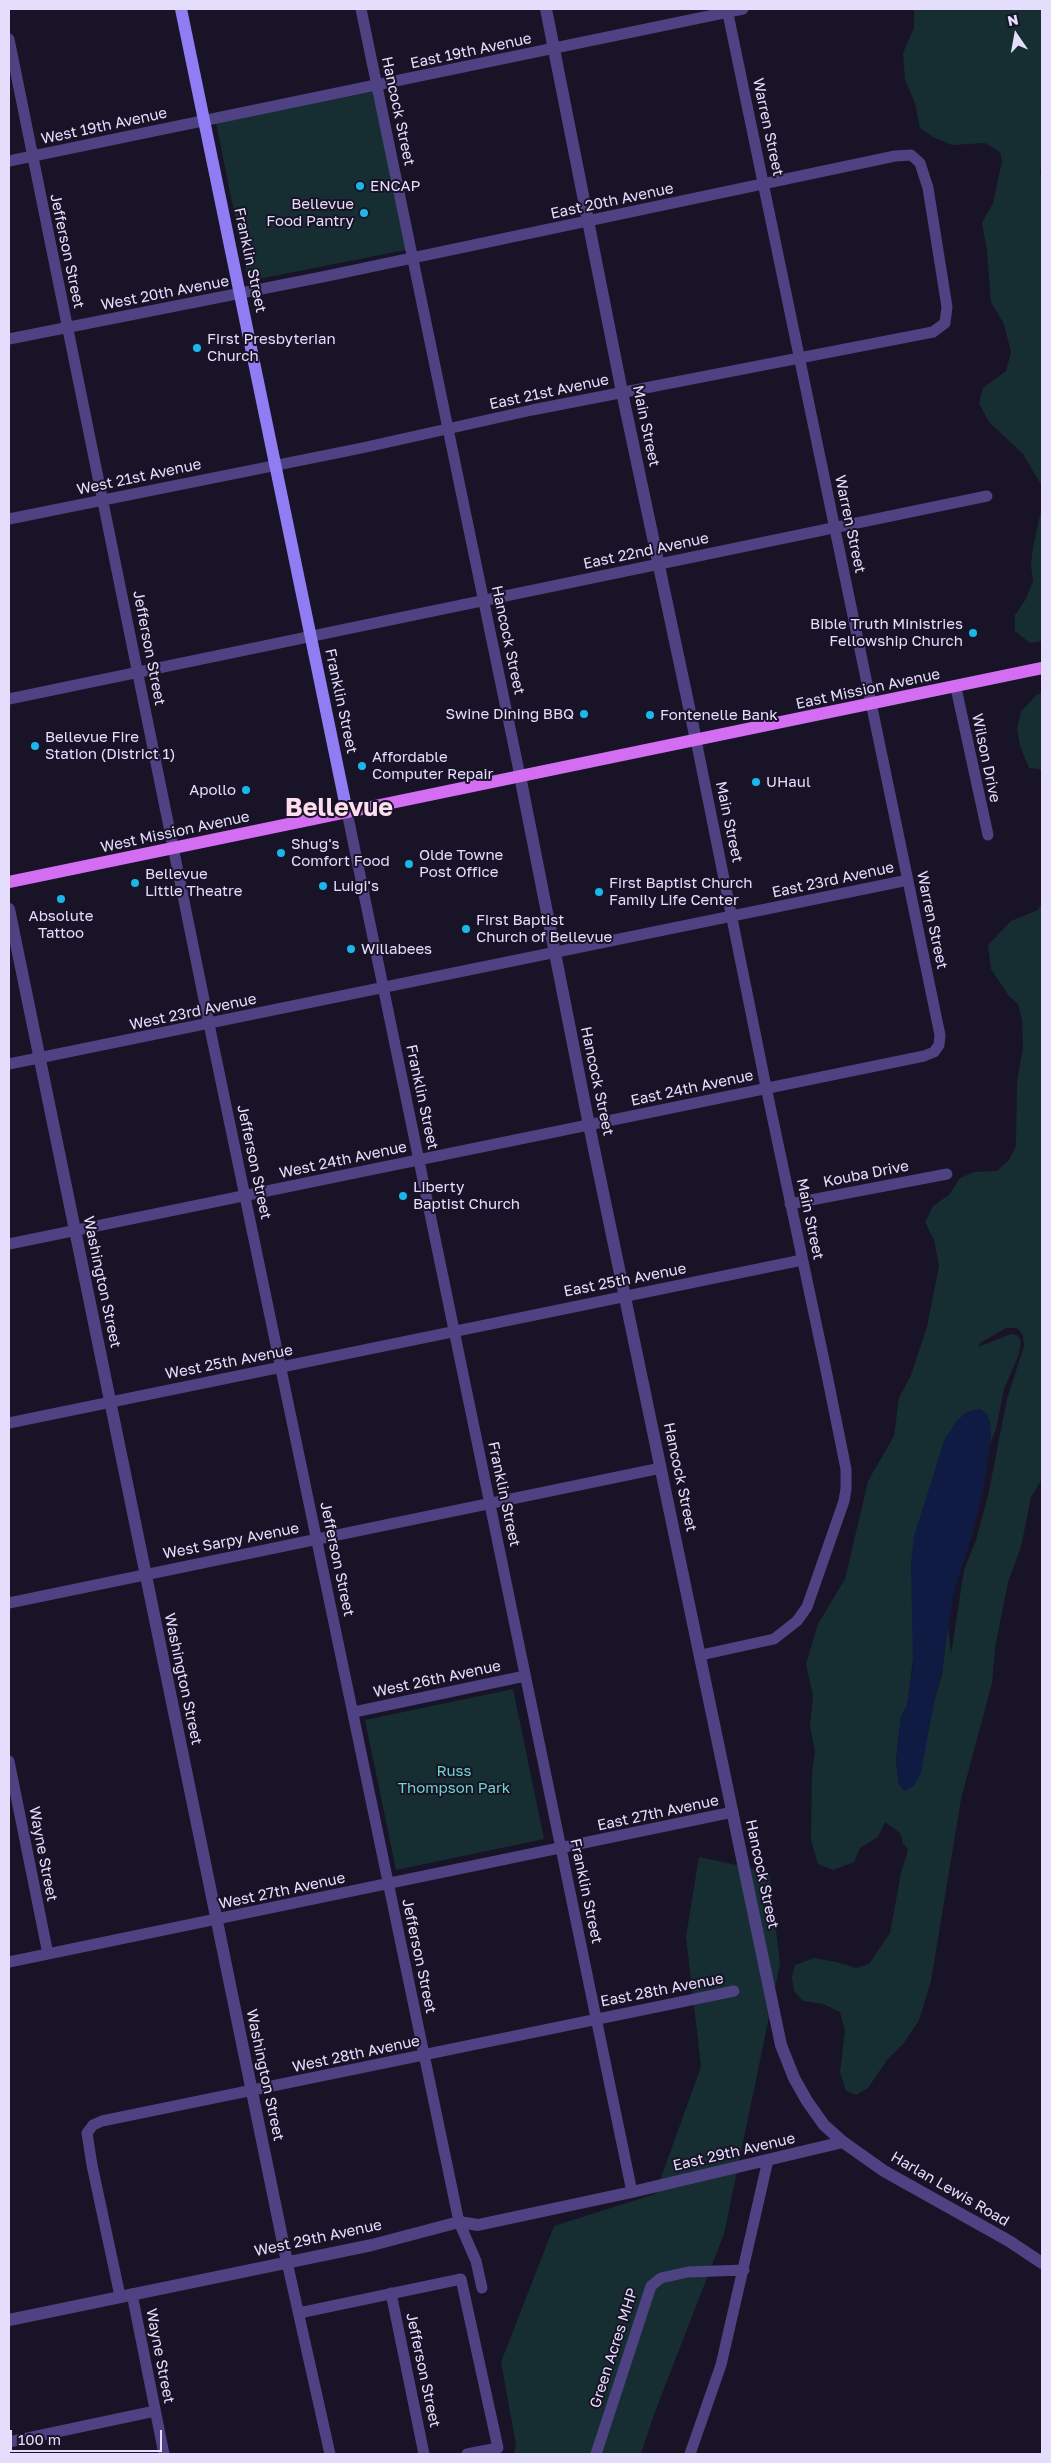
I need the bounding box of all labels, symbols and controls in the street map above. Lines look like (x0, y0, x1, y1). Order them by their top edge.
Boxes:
north arrow (991, 10, 1041, 60)
text: N (1006, 10, 1020, 29)
street label: East 19th Avenue (409, 29, 533, 73)
street label: Hancock Street (378, 55, 418, 167)
street label: Warren Street (749, 76, 787, 178)
street label: West 19th Avenue (39, 104, 169, 148)
place label: ENCAP (370, 177, 420, 195)
street label: East 20th Avenue (549, 179, 675, 223)
marker: ENCAP (354, 180, 366, 192)
street label: Jefferson Street (46, 192, 88, 310)
place label: Bellevue Food Pantry (266, 195, 354, 230)
street label: Franklin Street (230, 206, 270, 314)
marker: Bellevue Food Pantry (358, 207, 370, 219)
street label: West 20th Avenue (99, 272, 231, 314)
place label: First Presbyterian Church (207, 330, 336, 365)
marker: First Presbyterian Church (191, 342, 203, 354)
street label: East 21st Avenue (488, 371, 610, 413)
street label: Main Street (629, 384, 663, 468)
street label: West 21st Avenue (75, 455, 203, 499)
street label: Warren Street (831, 473, 869, 575)
street label: East 22nd Avenue (582, 529, 710, 573)
street label: Hancock Street (488, 584, 528, 696)
street label: Jefferson Street (129, 589, 169, 707)
place label: Bible Truth Ministries Fellowship Church (810, 615, 963, 650)
marker: Bible Truth Ministries Fellowship Church (967, 627, 979, 639)
street label: Franklin Street (321, 647, 361, 755)
street label: East Mission Avenue (794, 665, 942, 713)
place label: Swine Dining BBQ (446, 705, 574, 723)
place label: Fontenelle Bank (660, 706, 778, 724)
marker: Swine Dining BBQ (578, 708, 590, 720)
marker: Fontenelle Bank (644, 709, 656, 721)
street label: Wilson Drive (968, 712, 1004, 804)
place label: Bellevue Fire Station (District 1) (45, 728, 176, 763)
marker: Bellevue Fire Station (District 1) (29, 740, 41, 752)
place label: Affordable Computer Repair (372, 748, 493, 783)
marker: Affordable Computer Repair (356, 760, 368, 772)
place label: UHaul (766, 773, 811, 791)
marker: UHaul (750, 776, 762, 788)
street label: Main Street (712, 780, 746, 864)
place label: Apollo (189, 781, 236, 799)
marker: Apollo (240, 784, 252, 796)
district label: Bellevue (285, 793, 393, 823)
street label: West Mission Avenue (99, 807, 251, 857)
place label: Shug's Comfort Food (291, 835, 390, 870)
place label: Olde Towne Post Office (419, 846, 503, 881)
marker: Shug's Comfort Food (275, 847, 287, 859)
marker: Olde Towne Post Office (403, 858, 415, 870)
street label: East 23rd Avenue (770, 858, 896, 902)
place label: Bellevue Little Theatre (145, 865, 242, 900)
street label: Warren Street (913, 869, 951, 971)
place label: First Baptist Church Family Life Center (609, 874, 753, 909)
marker: Bellevue Little Theatre (129, 877, 141, 889)
place label: Luigi's (333, 877, 379, 895)
marker: Luigi's (317, 880, 329, 892)
marker: First Baptist Church Family Life Center (593, 886, 605, 898)
marker: Absolute Tattoo (55, 893, 67, 905)
place label: Absolute Tattoo (29, 907, 93, 942)
place label: First Baptist Church of Bellevue (476, 911, 612, 946)
marker: First Baptist Church of Bellevue (460, 923, 472, 935)
place label: Willabees (361, 940, 432, 958)
marker: Willabees (345, 943, 357, 955)
street label: West 23rd Avenue (128, 990, 258, 1034)
street label: Hancock Street (577, 1025, 617, 1137)
street label: Franklin Street (402, 1043, 442, 1151)
street label: East 24th Avenue (629, 1066, 755, 1110)
street label: Jefferson Street (233, 1103, 275, 1221)
street label: West 24th Avenue (278, 1138, 408, 1182)
street label: Kouba Drive (822, 1157, 910, 1191)
street label: Main Street (793, 1177, 827, 1261)
place label: Liberty Baptist Church (413, 1178, 520, 1213)
marker: Liberty Baptist Church (397, 1190, 409, 1202)
street label: Washington Street (79, 1214, 125, 1350)
street label: East 25th Avenue (562, 1259, 688, 1301)
street label: West 25th Avenue (164, 1341, 294, 1383)
street label: Hancock Street (660, 1421, 700, 1533)
street label: Franklin Street (484, 1440, 524, 1548)
street label: Jefferson Street (316, 1500, 358, 1618)
street label: West Sarpy Avenue (161, 1519, 301, 1563)
street label: Washington Street (160, 1611, 206, 1747)
street label: West 26th Avenue (372, 1657, 502, 1701)
park label: Russ Thompson Park (398, 1762, 510, 1797)
street label: East 27th Avenue (596, 1791, 720, 1835)
street label: Wayne Street (25, 1805, 61, 1903)
street label: Hancock Street (742, 1818, 782, 1930)
street label: Franklin Street (566, 1837, 606, 1945)
street label: West 27th Avenue (217, 1869, 347, 1913)
street label: Jefferson Street (398, 1897, 440, 2015)
street label: East 28th Avenue (599, 1969, 725, 2011)
street label: Washington Street (242, 2007, 288, 2143)
street label: West 28th Avenue (291, 2032, 421, 2076)
street label: East 29th Avenue (671, 2129, 797, 2175)
street label: Harlan Lewis Road (888, 2148, 1012, 2230)
street label: West 29th Avenue (253, 2216, 383, 2260)
street label: Green Acres MHP (586, 2286, 642, 2410)
street label: Wayne Street (142, 2307, 178, 2405)
street label: Jefferson Street (402, 2311, 444, 2429)
scale bar (12, 2420, 165, 2452)
text: 100 m (18, 2430, 61, 2448)

